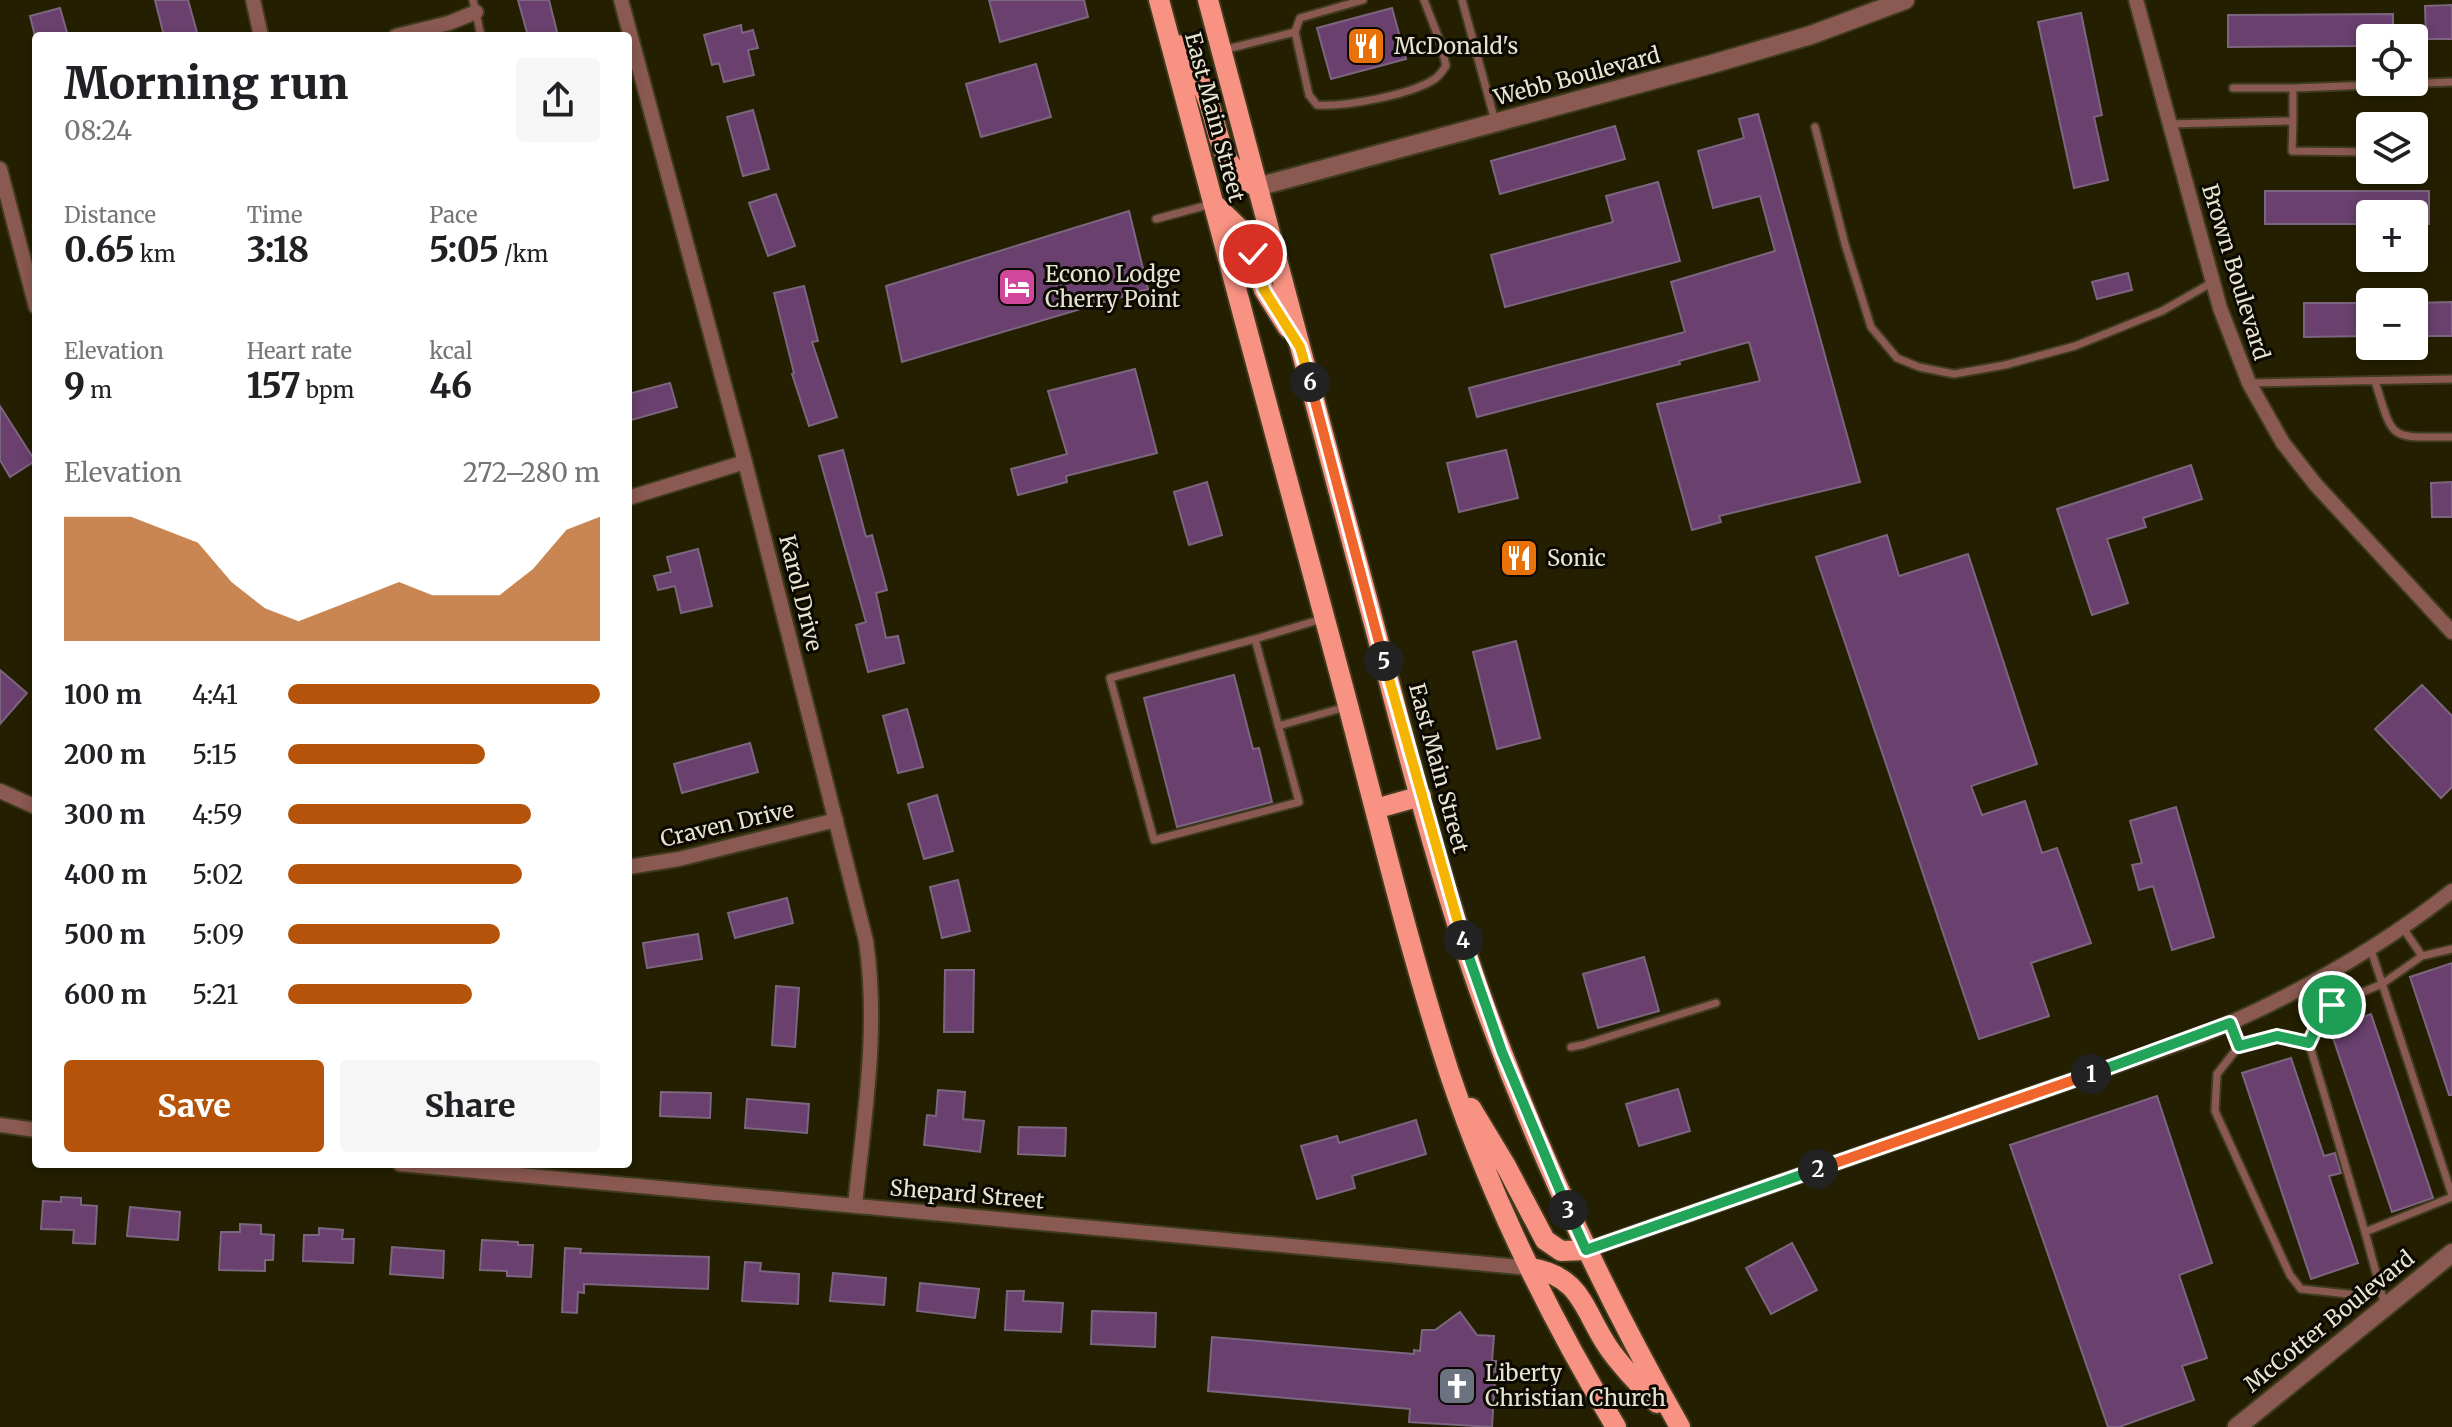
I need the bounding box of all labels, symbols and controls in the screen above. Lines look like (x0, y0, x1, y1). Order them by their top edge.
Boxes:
map controls (2356, 24, 2428, 360)
button: locate (2356, 24, 2428, 96)
restaurant icon: McDonald's (1345, 25, 1387, 67)
street label: East Main Street (1179, 29, 1251, 205)
place label: McDonald's (1394, 32, 1518, 60)
street label: Webb Boulevard (1490, 40, 1663, 112)
text: Morning run (64, 56, 348, 111)
button: share (516, 58, 600, 142)
button: layers (2356, 112, 2428, 184)
text: 08:24 (64, 114, 132, 147)
street label: Brown Boulevard (2196, 181, 2276, 363)
button: + (2356, 200, 2428, 272)
text: Distance (64, 201, 156, 229)
text: Time (247, 201, 302, 229)
text: Pace (429, 201, 477, 229)
pin (1219, 220, 1287, 288)
text: 0.65 (64, 229, 135, 271)
text: 3:18 (247, 229, 309, 271)
text: 5:05 (429, 229, 499, 271)
icon: check (1231, 232, 1275, 276)
text: km (135, 240, 176, 268)
text: /km (499, 240, 548, 268)
place label: Econo Lodge Cherry Point (1045, 260, 1181, 313)
hotel icon: Econo Lodge Cherry Point (996, 266, 1038, 308)
button: − (2356, 288, 2428, 360)
text: Elevation (64, 337, 164, 365)
text: Heart rate (247, 337, 352, 365)
text: kcal (429, 337, 473, 365)
pin: 6 (1290, 362, 1330, 402)
text: 9 (64, 365, 85, 407)
text: 157 (247, 365, 301, 407)
text: 46 (429, 365, 472, 407)
text: 6 (1303, 368, 1317, 396)
text: m (85, 376, 112, 404)
text: bpm (301, 376, 354, 404)
text: Elevation (64, 456, 182, 489)
text: 272–280 m (463, 456, 600, 489)
street label: Karol Drive (773, 532, 829, 654)
restaurant icon: Sonic (1498, 537, 1540, 579)
place label: Sonic (1547, 544, 1606, 572)
pin: 5 (1364, 641, 1404, 681)
text: 5 (1378, 647, 1390, 675)
text: 100 m (64, 678, 142, 711)
text: 4:41 (192, 678, 238, 711)
street label: East Main Street (1403, 680, 1475, 856)
text: 200 m (64, 738, 146, 771)
text: 5:15 (192, 738, 237, 771)
street label: Craven Drive (658, 795, 796, 853)
text: 300 m (64, 798, 145, 831)
text: 4:59 (192, 798, 243, 831)
text: 400 m (64, 858, 147, 891)
text: 5:02 (192, 858, 243, 891)
text: 500 m (64, 918, 146, 951)
text: 5:09 (192, 918, 244, 951)
pin: 4 (1443, 920, 1483, 960)
text: 4 (1456, 926, 1470, 954)
pin (2298, 971, 2366, 1039)
text: 600 m (64, 978, 147, 1011)
text: 5:21 (192, 978, 238, 1011)
icon: arrive (2310, 983, 2354, 1027)
pin: 1 (2071, 1054, 2111, 1094)
button: Save (64, 1060, 324, 1152)
button: Share (340, 1060, 600, 1152)
text: 1 (2086, 1060, 2096, 1088)
pin: 2 (1798, 1149, 1838, 1189)
text: 2 (1812, 1155, 1824, 1183)
street label: Shepard Street (889, 1173, 1046, 1215)
pin: 3 (1548, 1190, 1588, 1230)
text: 3 (1562, 1196, 1574, 1224)
street label: McCotter Boulevard (2239, 1244, 2419, 1398)
place label: Liberty Christian Church (1485, 1359, 1666, 1412)
church icon: Liberty Christian Church (1436, 1365, 1478, 1407)

